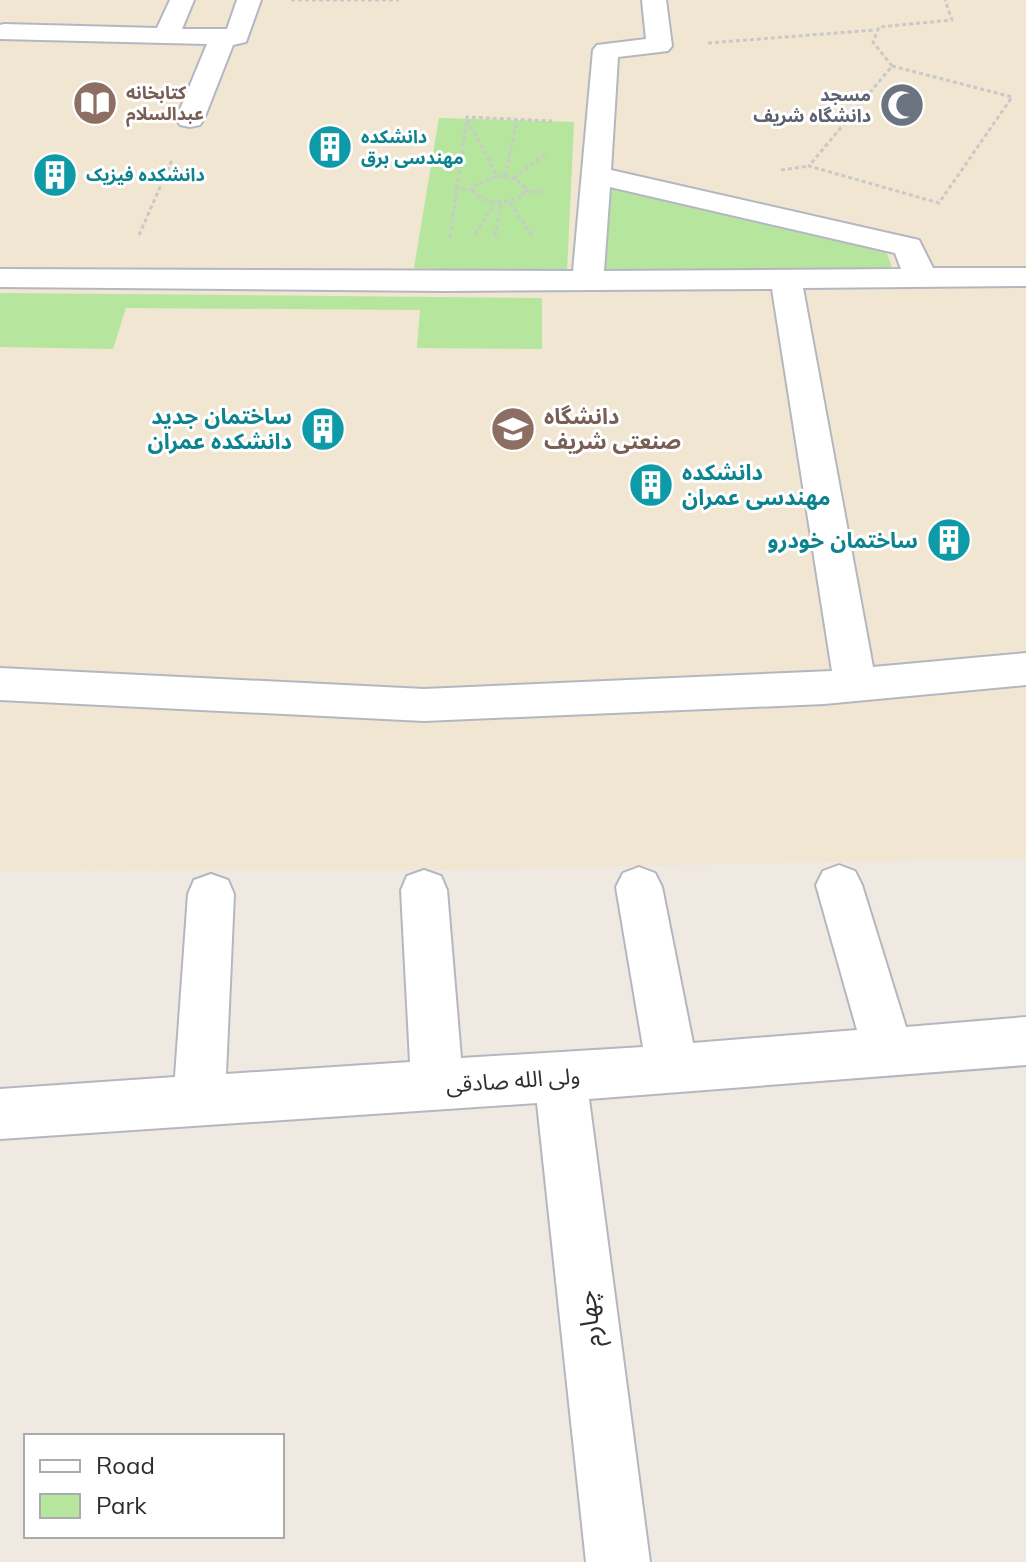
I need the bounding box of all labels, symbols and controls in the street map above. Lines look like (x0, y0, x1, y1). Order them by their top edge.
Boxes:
library icon: کتابخانه عبدالسلام (71, 79, 119, 127)
place label: کتابخانه عبدالسلام (126, 81, 204, 127)
mosque icon: مسجد دانشگاه شریف (878, 81, 926, 129)
place label: مسجد دانشگاه شریف (753, 83, 871, 127)
building icon: دانشکده مهندسی برق (306, 123, 354, 171)
place label: دانشکده مهندسی برق (361, 125, 464, 169)
building icon: دانشکده فیزیک (31, 151, 79, 199)
place label: دانشکده فیزیک (86, 163, 205, 186)
place label: ساختمان جدید دانشکده عمران (147, 402, 292, 455)
place label: دانشگاه صنعتی شریف (544, 402, 681, 455)
building icon: ساختمان جدید دانشکده عمران (299, 405, 347, 453)
school or university icon: دانشگاه صنعتی شریف (489, 405, 537, 453)
place label: دانشکده مهندسی عمران (682, 458, 831, 511)
building icon: دانشکده مهندسی عمران (627, 461, 675, 509)
building icon: ساختمان خودرو (925, 516, 973, 564)
place label: ساختمان خودرو (768, 526, 918, 554)
street label: ولی الله صادقی (445, 1061, 581, 1099)
street label: چهارم (569, 1288, 612, 1349)
legend (24, 1434, 284, 1538)
text: Road (96, 1450, 155, 1480)
text: Park (96, 1490, 147, 1520)

